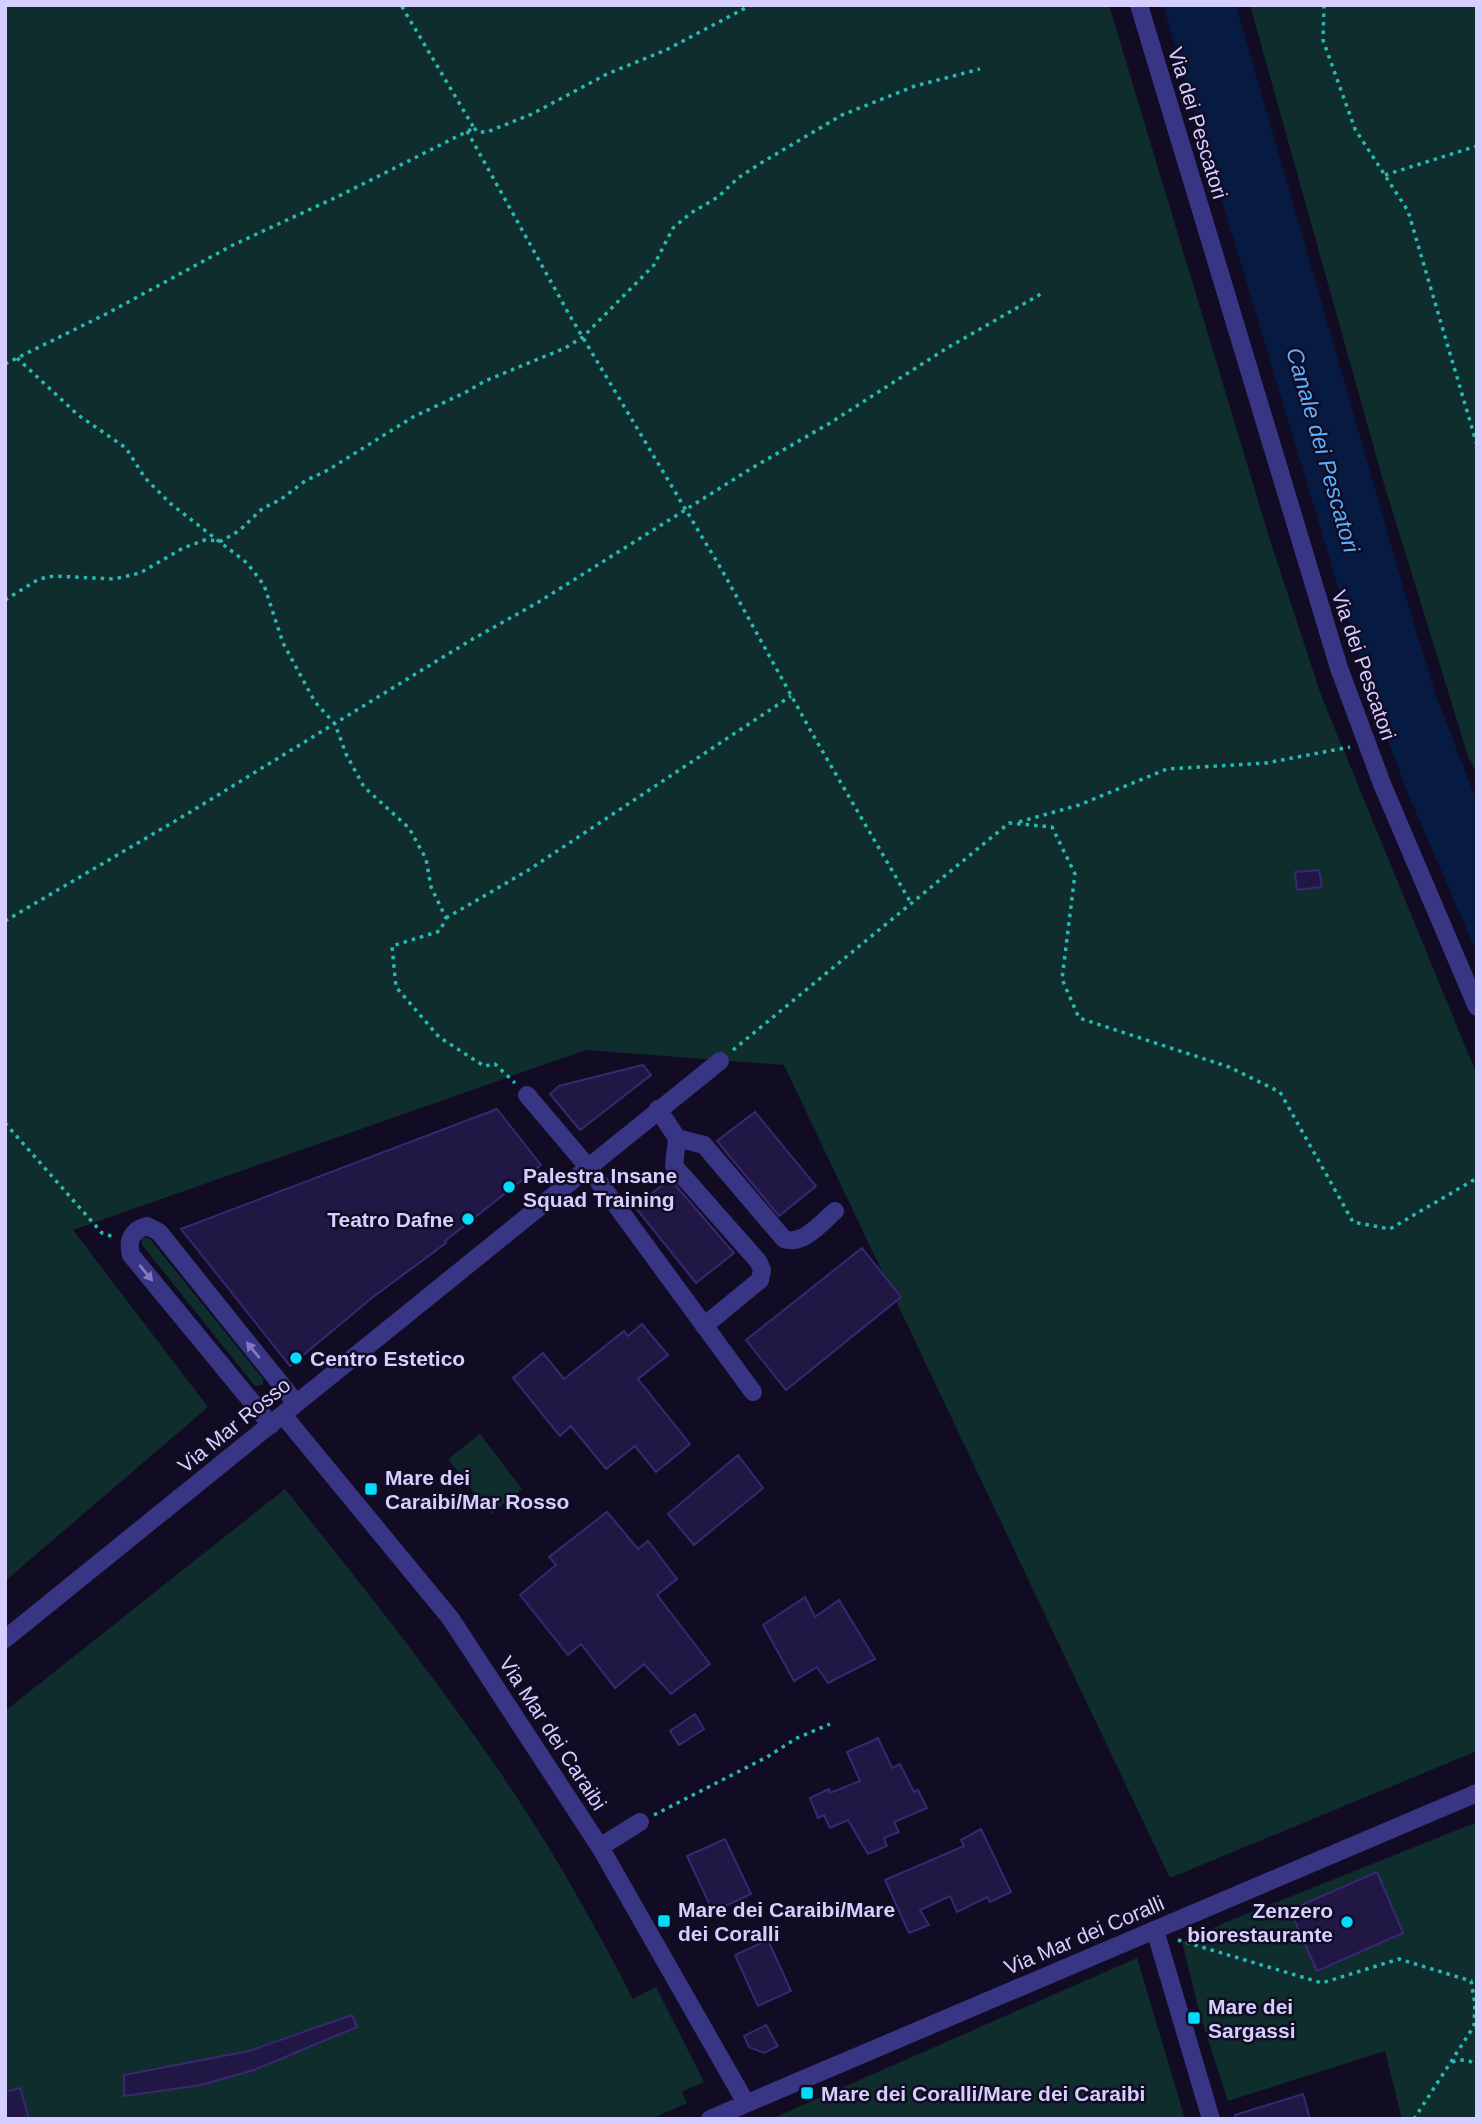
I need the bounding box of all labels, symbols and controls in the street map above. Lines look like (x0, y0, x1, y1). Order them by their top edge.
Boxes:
street label: Via dei Pescatori (1164, 44, 1232, 202)
water label: Canale dei Pescatori (1281, 344, 1365, 556)
street label: Via dei Pescatori (1328, 587, 1400, 743)
place label: Palestra Insane Squad Training (523, 1164, 677, 1211)
marker: Palestra Insane Squad Training (501, 1179, 517, 1195)
place label: Teatro Dafne (327, 1208, 454, 1231)
marker: Teatro Dafne (460, 1211, 476, 1227)
one-way arrow (138, 1264, 153, 1281)
one-way arrow (246, 1342, 261, 1360)
place label: Centro Estetico (310, 1347, 465, 1370)
marker: Centro Estetico (288, 1350, 304, 1366)
street label: Via Mar Rosso (173, 1373, 295, 1477)
place label: Mare dei Caraibi/Mar Rosso (385, 1466, 569, 1513)
marker: Mare dei Caraibi/Mar Rosso (363, 1481, 379, 1497)
street label: Via Mar dei Caraibi (495, 1652, 611, 1814)
street label: Via Mar dei Coralli (1001, 1891, 1167, 1979)
place label: Mare dei Caraibi/Mare dei Coralli (678, 1898, 895, 1945)
place label: Zenzero biorestaurante (1187, 1899, 1333, 1946)
marker: Mare dei Caraibi/Mare dei Coralli (656, 1913, 672, 1929)
marker: Zenzero biorestaurante (1339, 1914, 1355, 1930)
place label: Mare dei Sargassi (1208, 1995, 1296, 2042)
marker: Mare dei Sargassi (1186, 2010, 1202, 2026)
place label: Mare dei Coralli/Mare dei Caraibi (821, 2082, 1145, 2105)
marker: Mare dei Coralli/Mare dei Caraibi (799, 2085, 815, 2101)

